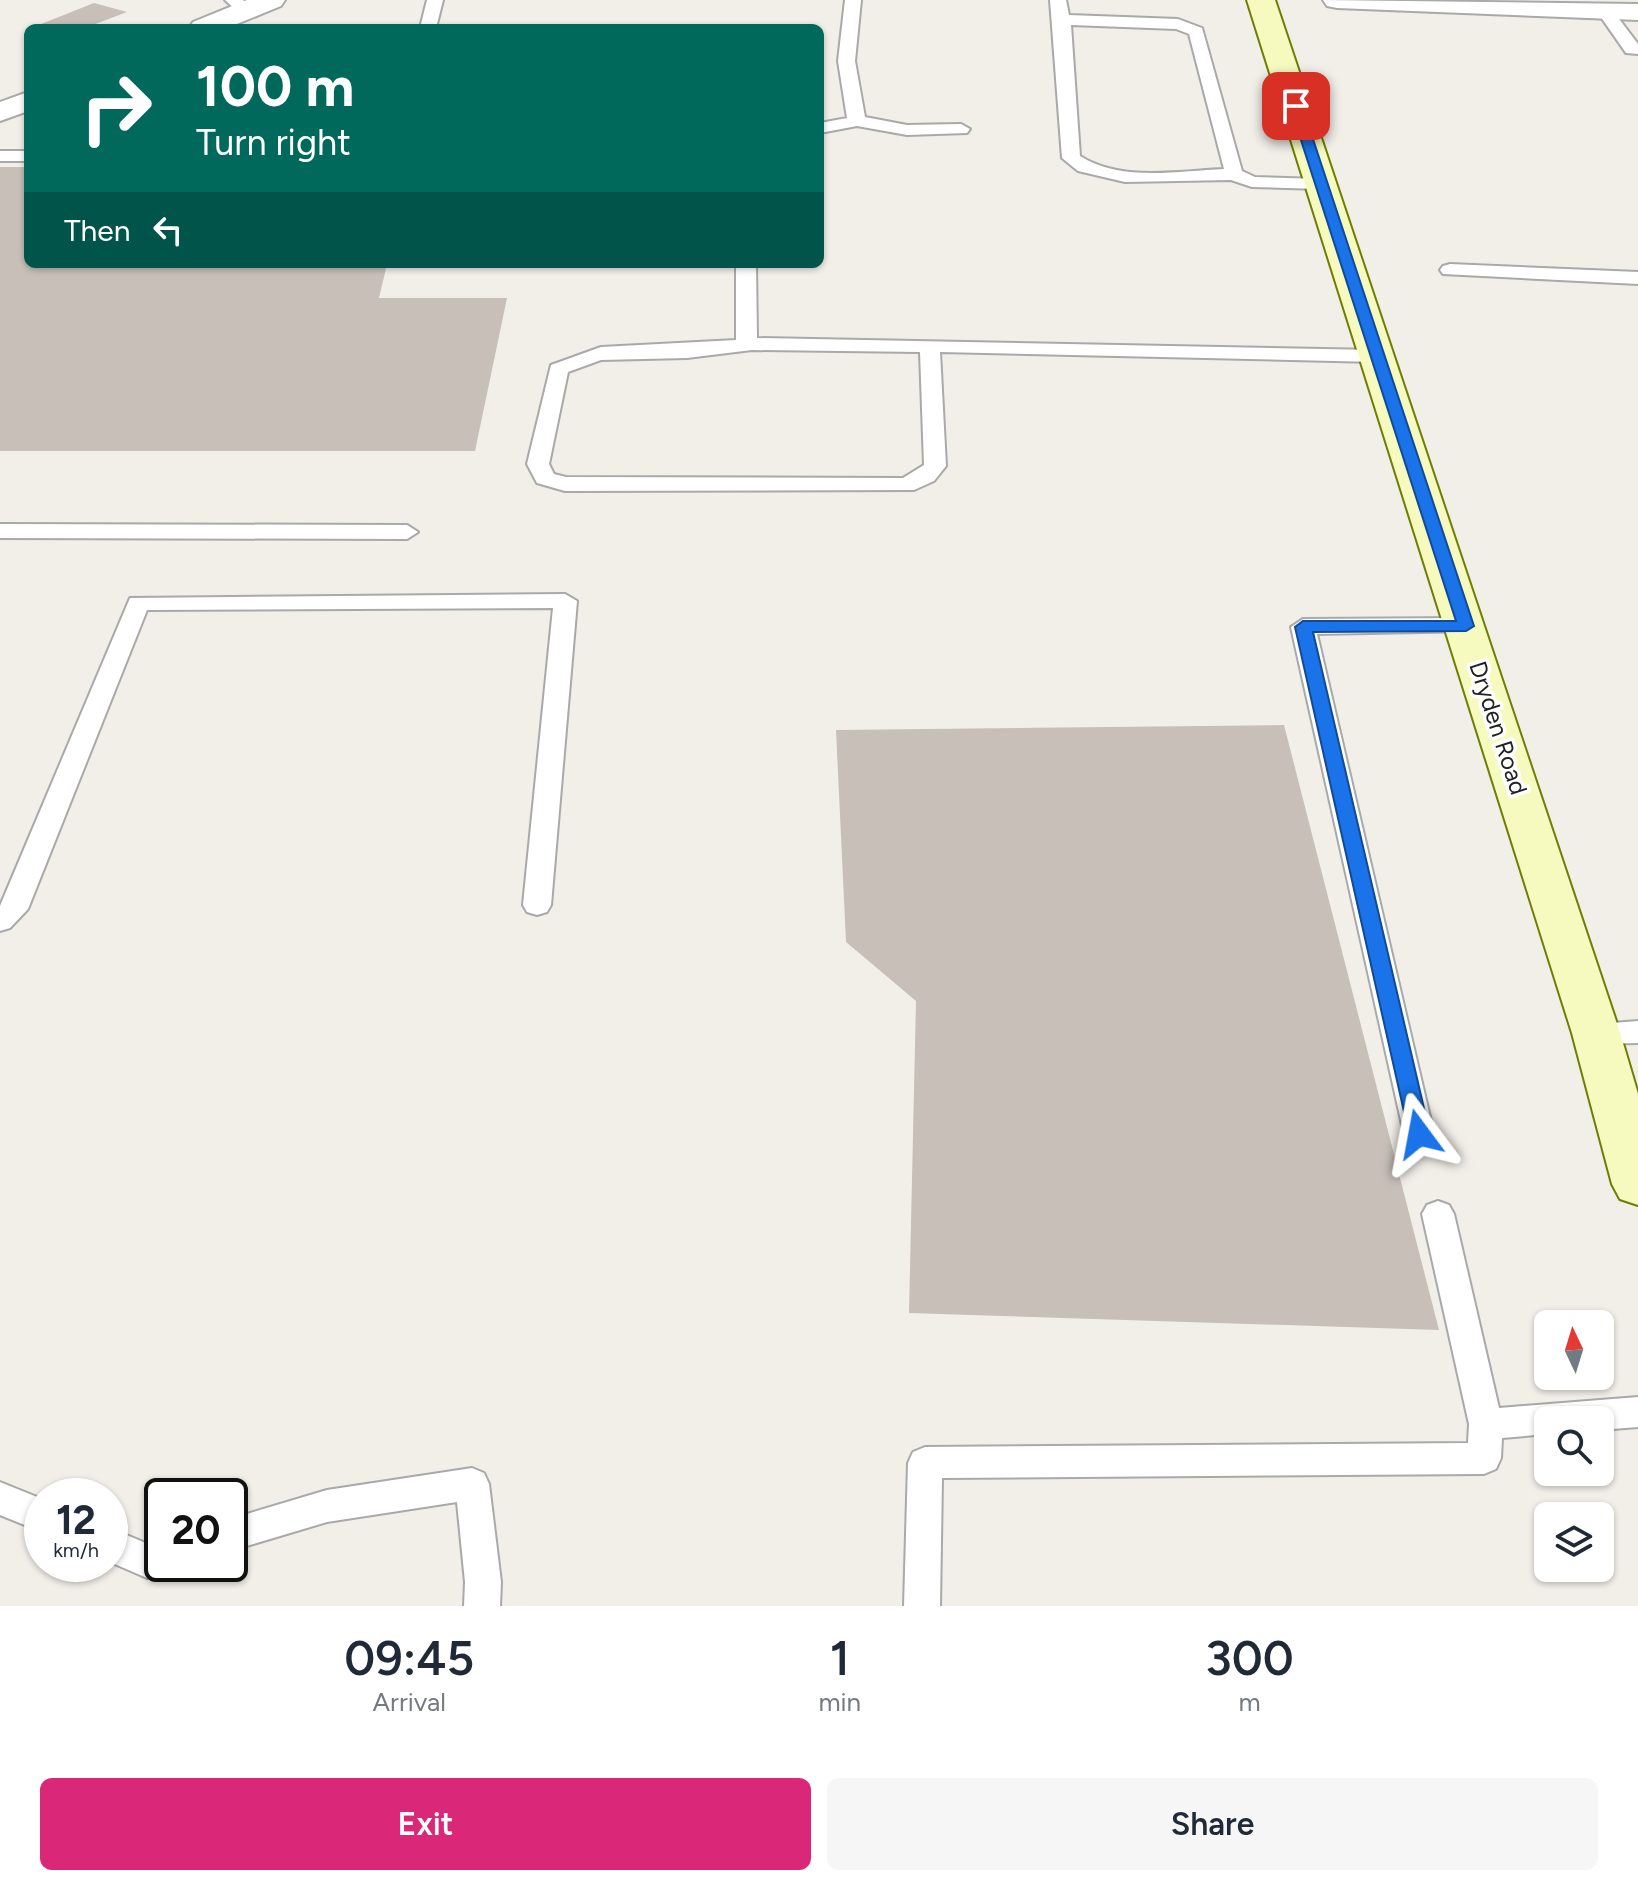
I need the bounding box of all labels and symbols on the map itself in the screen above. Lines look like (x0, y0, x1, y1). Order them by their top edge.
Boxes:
pin (1262, 72, 1330, 140)
street label: Dryden Road (1463, 657, 1534, 798)
position arrow (1377, 1092, 1461, 1176)
north arrow (1534, 1310, 1614, 1390)
speed limit sign: 20 (144, 1478, 248, 1582)

